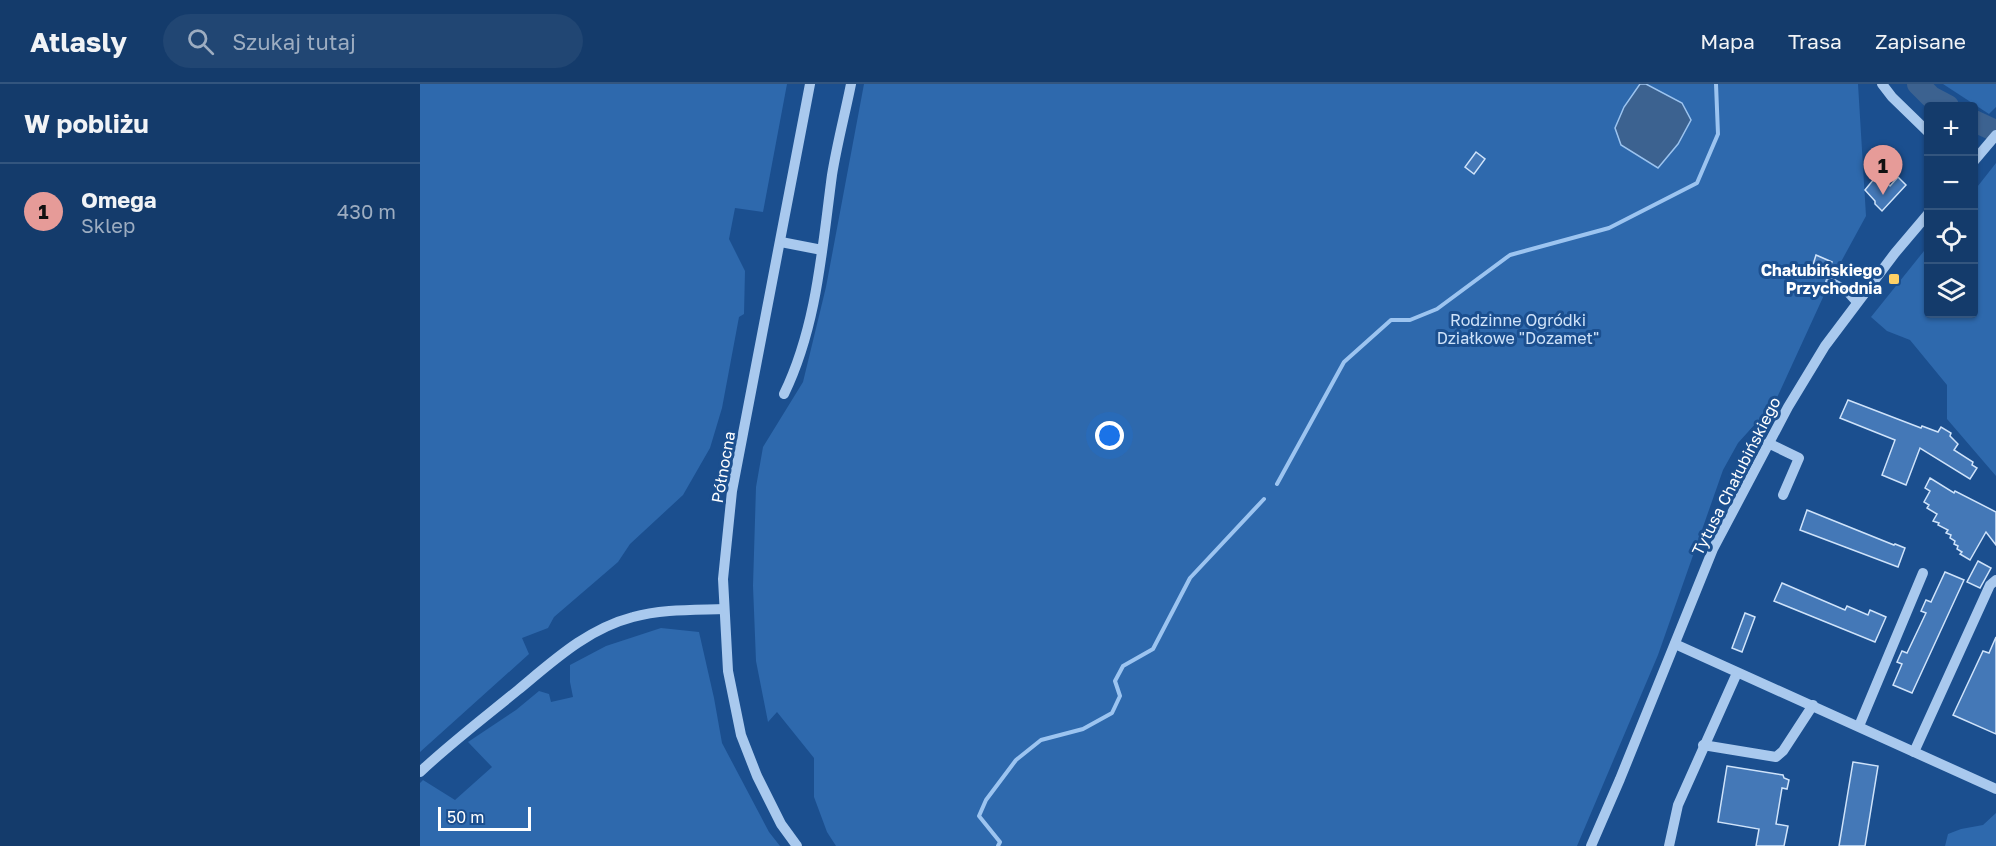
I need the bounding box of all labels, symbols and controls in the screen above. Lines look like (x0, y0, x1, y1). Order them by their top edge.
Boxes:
search box (163, 14, 583, 68)
text: Atlasly (30, 25, 127, 58)
icon: search (184, 25, 217, 58)
text: Szukaj tutaj (232, 28, 356, 55)
text: Mapa (1700, 28, 1755, 54)
text: Trasa (1788, 28, 1842, 54)
text: Zapisane (1875, 28, 1966, 54)
map controls (1924, 102, 1978, 318)
button: + (1924, 102, 1978, 156)
text: W pobliżu (24, 108, 149, 139)
pin: 1 (1864, 146, 1902, 195)
button: − (1924, 156, 1978, 210)
text: Omega (81, 186, 156, 213)
text: 1 (38, 199, 49, 223)
text: 430 m (337, 199, 396, 223)
button: locate (1924, 210, 1978, 264)
text: Sklep (81, 213, 135, 237)
place label: Chałubińskiego Przychodnia (1761, 260, 1882, 298)
button: layers (1924, 264, 1978, 318)
marker: Chałubińskiego Przychodnia (1887, 272, 1901, 286)
park label: Rodzinne Ogródki Działkowe "Dozamet" (1437, 310, 1599, 348)
street label: Tytusa Chałubińskiego (1687, 393, 1785, 559)
your location (1095, 421, 1124, 450)
street label: Północna (707, 430, 739, 504)
scale bar (438, 804, 531, 832)
text: 50 m (447, 807, 484, 827)

